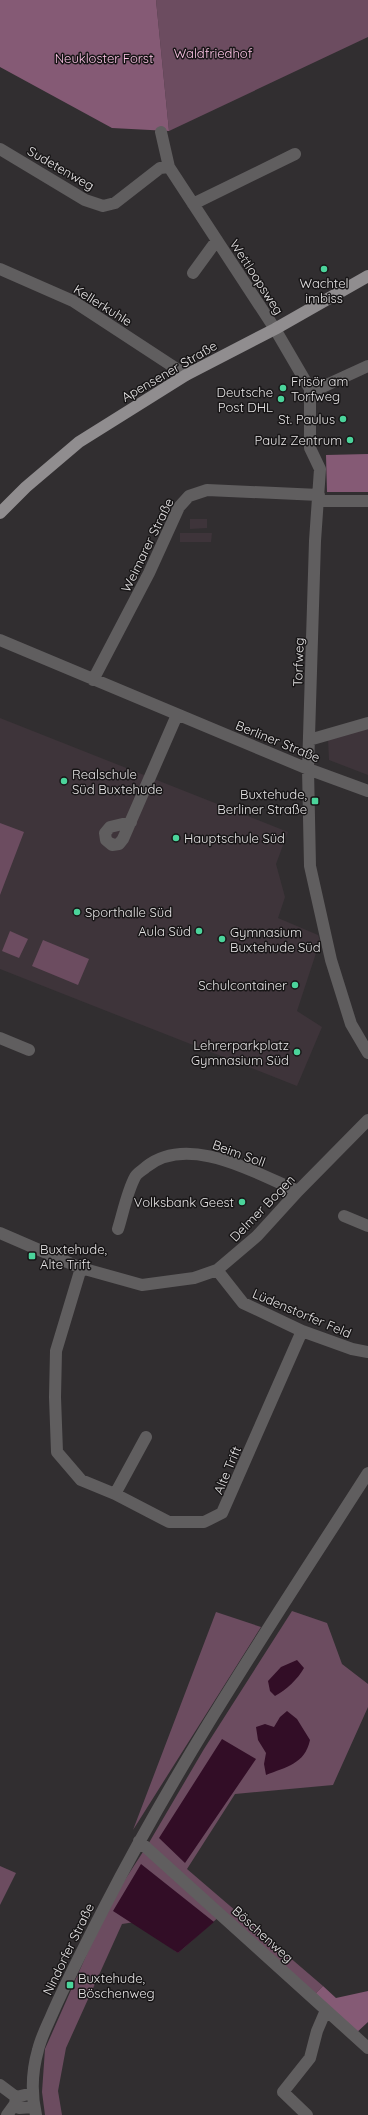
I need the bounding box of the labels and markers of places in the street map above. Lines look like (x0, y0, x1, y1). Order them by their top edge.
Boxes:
marker: Wachtel imbiss (319, 264, 329, 274)
place label: Wachtel imbiss (299, 275, 349, 306)
place label: Frisör am Torfweg (291, 373, 348, 404)
marker: Frisör am Torfweg (278, 383, 288, 393)
place label: Deutsche Post DHL (217, 384, 273, 415)
marker: Deutsche Post DHL (276, 394, 286, 404)
place label: St. Paulus (278, 411, 335, 427)
marker: St. Paulus (338, 414, 348, 424)
place label: Paulz Zentrum (255, 432, 342, 448)
marker: Paulz Zentrum (345, 435, 355, 445)
place label: Realschule Süd Buxtehude (72, 766, 163, 797)
marker: Realschule Süd Buxtehude (59, 776, 69, 786)
place label: Buxtehude, Berliner Straße (217, 786, 307, 817)
marker: Buxtehude, Berliner Straße (310, 796, 320, 806)
place label: Hauptschule Süd (184, 830, 285, 846)
marker: Hauptschule Süd (171, 833, 181, 843)
place label: Sporthalle Süd (85, 904, 172, 920)
marker: Sporthalle Süd (72, 907, 82, 917)
place label: Aula Süd (138, 923, 191, 939)
place label: Gymnasium Buxtehude Süd (230, 924, 321, 955)
marker: Aula Süd (194, 926, 204, 936)
marker: Gymnasium Buxtehude Süd (217, 934, 227, 944)
place label: Schulcontainer (198, 977, 287, 993)
marker: Schulcontainer (290, 980, 300, 990)
place label: Lehrerparkplatz Gymnasium Süd (191, 1037, 289, 1068)
marker: Lehrerparkplatz Gymnasium Süd (292, 1047, 302, 1057)
place label: Volksbank Geest (134, 1194, 234, 1210)
marker: Volksbank Geest (237, 1197, 247, 1207)
place label: Buxtehude, Alte Trift (40, 1241, 107, 1272)
marker: Buxtehude, Alte Trift (27, 1251, 37, 1261)
place label: Buxtehude, Böschenweg (78, 1970, 155, 2001)
marker: Buxtehude, Böschenweg (65, 1980, 75, 1990)

